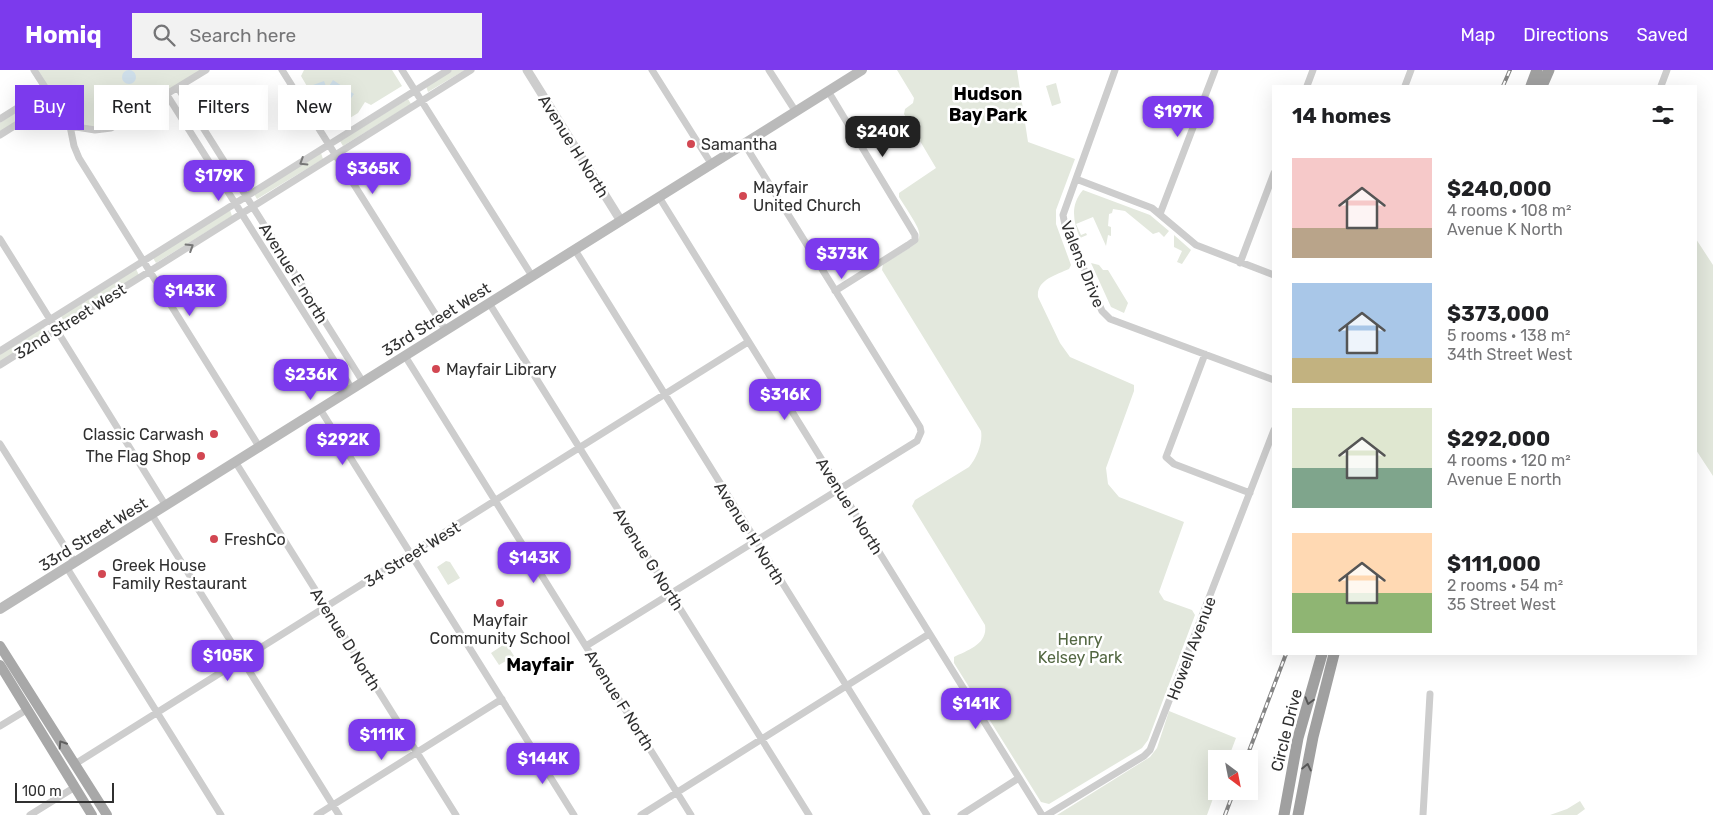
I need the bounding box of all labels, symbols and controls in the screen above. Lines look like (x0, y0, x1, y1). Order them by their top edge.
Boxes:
search box (132, 13, 482, 58)
text: Homiq (25, 21, 102, 49)
icon: search (150, 21, 178, 49)
text: Search here (190, 24, 296, 47)
text: Map (1460, 24, 1495, 46)
text: Directions (1523, 24, 1609, 46)
text: Saved (1637, 24, 1688, 46)
district label: Hudson Bay Park (949, 83, 1028, 126)
chip: Buy (15, 85, 84, 130)
chip: Rent (94, 85, 169, 130)
chip: Filters (179, 85, 268, 130)
chip: New (278, 85, 351, 130)
street label: Avenue H North (534, 91, 613, 201)
pin: $197K (1143, 96, 1213, 138)
icon: filters (1649, 101, 1677, 129)
text: $197K (1154, 102, 1202, 121)
text: 14 homes (1292, 103, 1391, 128)
pin: $240K (848, 116, 918, 158)
text: $240K (856, 122, 910, 141)
place label: Samantha (701, 135, 777, 154)
marker: Samantha (685, 138, 697, 150)
pin: $365K (338, 152, 408, 195)
one-way arrow (300, 155, 309, 165)
text: $365K (347, 159, 399, 178)
pin: $179K (184, 160, 254, 202)
text: $179K (195, 166, 243, 185)
text: $240,000 (1447, 176, 1552, 201)
place label: Mayfair United Church (753, 178, 861, 215)
icon: home (1332, 178, 1392, 238)
marker: Mayfair United Church (737, 190, 749, 202)
text: 4 rooms · 108 m² (1447, 201, 1571, 220)
street label: Valens Drive (1057, 218, 1109, 310)
street label: Avenue E north (255, 220, 332, 327)
text: Avenue K North (1447, 220, 1563, 239)
pin: $373K (807, 238, 877, 280)
one-way arrow (185, 243, 194, 253)
text: $373K (816, 244, 868, 263)
pin: $143K (155, 274, 225, 317)
street label: 33rd Street West (378, 278, 494, 360)
street label: 32nd Street West (11, 279, 130, 363)
text: $143K (165, 281, 215, 300)
text: $373,000 (1447, 301, 1549, 326)
icon: home (1332, 303, 1392, 363)
text: 5 rooms · 138 m² (1447, 326, 1570, 345)
text: 34th Street West (1447, 345, 1572, 364)
pin: $236K (276, 358, 346, 401)
place label: Mayfair Library (446, 360, 557, 379)
marker: Mayfair Library (430, 363, 442, 375)
text: $236K (285, 365, 337, 384)
pin: $316K (750, 378, 820, 421)
text: $316K (760, 385, 810, 404)
pin: $292K (308, 424, 378, 466)
place label: Classic Carwash (83, 425, 204, 444)
text: $292,000 (1447, 426, 1550, 451)
marker: Classic Carwash (208, 428, 220, 440)
icon: home (1332, 428, 1392, 488)
text: $292K (317, 430, 369, 449)
place label: The Flag Shop (85, 447, 191, 466)
marker: The Flag Shop (195, 450, 207, 462)
text: 4 rooms · 120 m² (1447, 451, 1571, 470)
street label: Avenue I North (812, 454, 887, 558)
text: Avenue E north (1447, 470, 1562, 489)
street label: Avenue H North (710, 478, 789, 588)
street label: 33rd Street West (35, 493, 151, 575)
street label: Avenue G North (609, 505, 688, 614)
street label: 34 Street West (361, 517, 464, 591)
place label: FreshCo (224, 530, 286, 549)
marker: FreshCo (208, 533, 220, 545)
pin: $143K (499, 542, 569, 584)
text: $143K (509, 548, 559, 567)
text: $111,000 (1447, 551, 1541, 576)
icon: home (1332, 553, 1392, 613)
place label: Greek House Family Restaurant (112, 556, 247, 593)
marker: Greek House Family Restaurant (96, 568, 108, 580)
text: 2 rooms · 54 m² (1447, 576, 1563, 595)
street label: Avenue D North (306, 584, 385, 694)
street label: Howell Avenue (1163, 594, 1220, 703)
text: 35 Street West (1447, 595, 1556, 614)
marker: Mayfair Community School (494, 597, 506, 609)
place label: Mayfair Community School (430, 611, 570, 648)
park label: Henry Kelsey Park (1038, 630, 1123, 667)
pin: $105K (193, 640, 263, 682)
text: $105K (203, 646, 253, 665)
street label: Avenue F North (581, 646, 658, 754)
district label: Mayfair (506, 654, 574, 676)
street label: Circle Drive (1267, 687, 1306, 773)
pin: $141K (941, 688, 1011, 730)
text: $141K (952, 694, 1000, 713)
one-way arrow (1304, 696, 1314, 704)
pin: $111K (347, 718, 417, 761)
text: $111K (359, 725, 405, 744)
one-way arrow (59, 740, 69, 749)
pin: $144K (508, 742, 578, 785)
text: $144K (517, 749, 569, 768)
north arrow (1208, 750, 1258, 800)
map controls (1208, 750, 1258, 800)
one-way arrow (1301, 763, 1312, 772)
scale bar (15, 780, 114, 803)
text: 100 m (22, 783, 62, 800)

